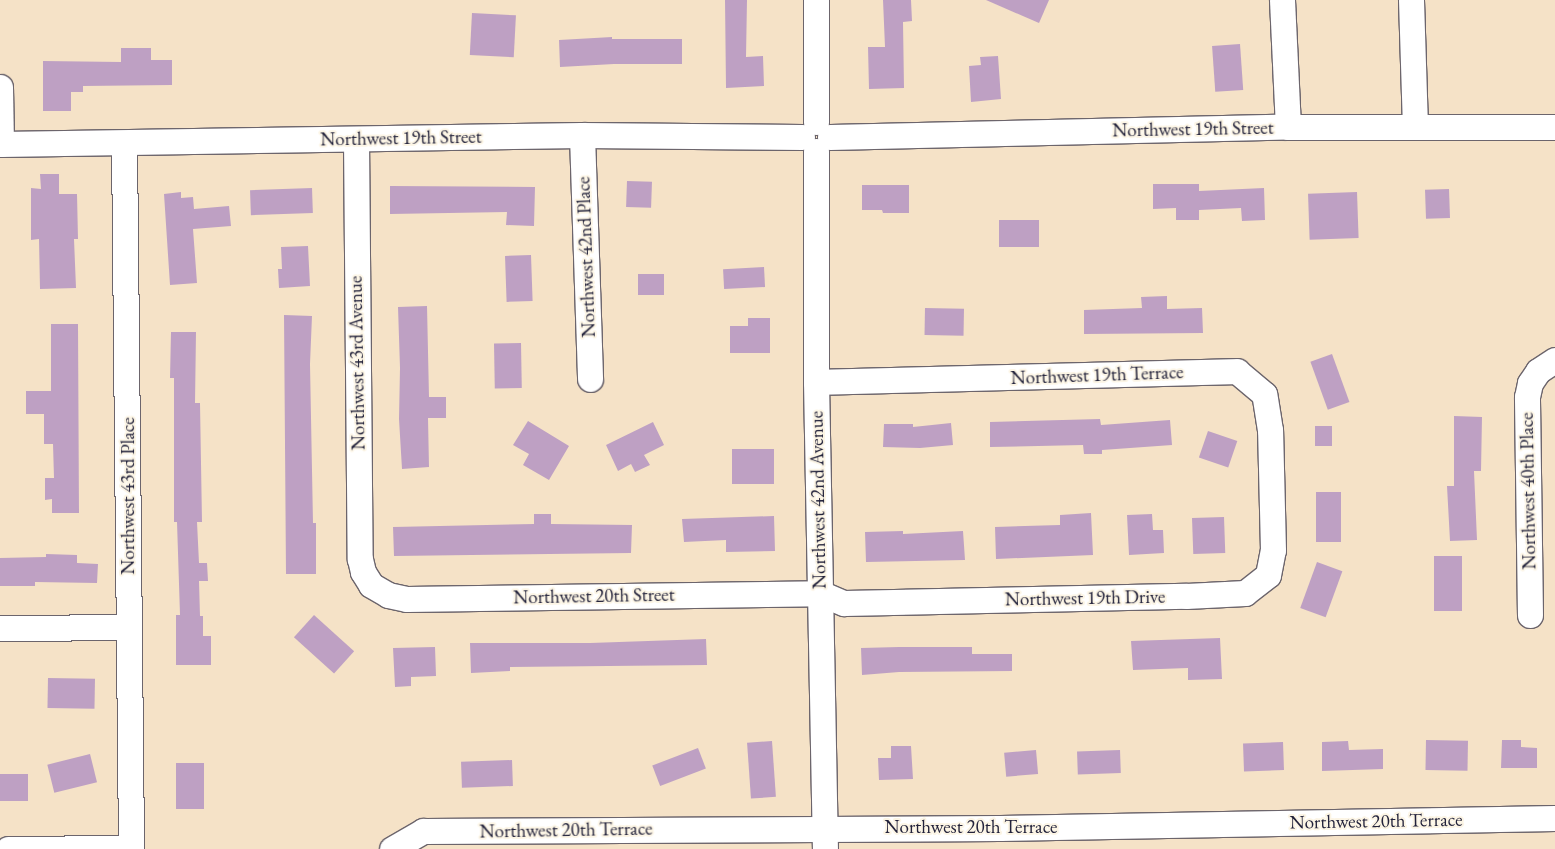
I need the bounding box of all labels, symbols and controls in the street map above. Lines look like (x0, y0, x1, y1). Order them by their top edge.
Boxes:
street label: Northwest 19th Street (1112, 116, 1274, 142)
street label: Northwest 19th Street (320, 125, 482, 151)
street label: Northwest 42nd Place (572, 176, 600, 338)
street label: Northwest 43rd Avenue (344, 276, 370, 450)
street label: Northwest 19th Terrace (1010, 361, 1184, 389)
street label: Northwest 42nd Avenue (805, 411, 831, 589)
street label: Northwest 40th Place (1515, 412, 1541, 570)
street label: Northwest 43rd Place (117, 417, 139, 575)
street label: Northwest 20th Street (513, 583, 675, 609)
street label: Northwest 19th Drive (1005, 585, 1165, 611)
street label: Northwest 20th Terrace (1289, 808, 1463, 834)
street label: Northwest 20th Terrace (885, 816, 1057, 838)
street label: Northwest 20th Terrace (479, 817, 653, 843)

